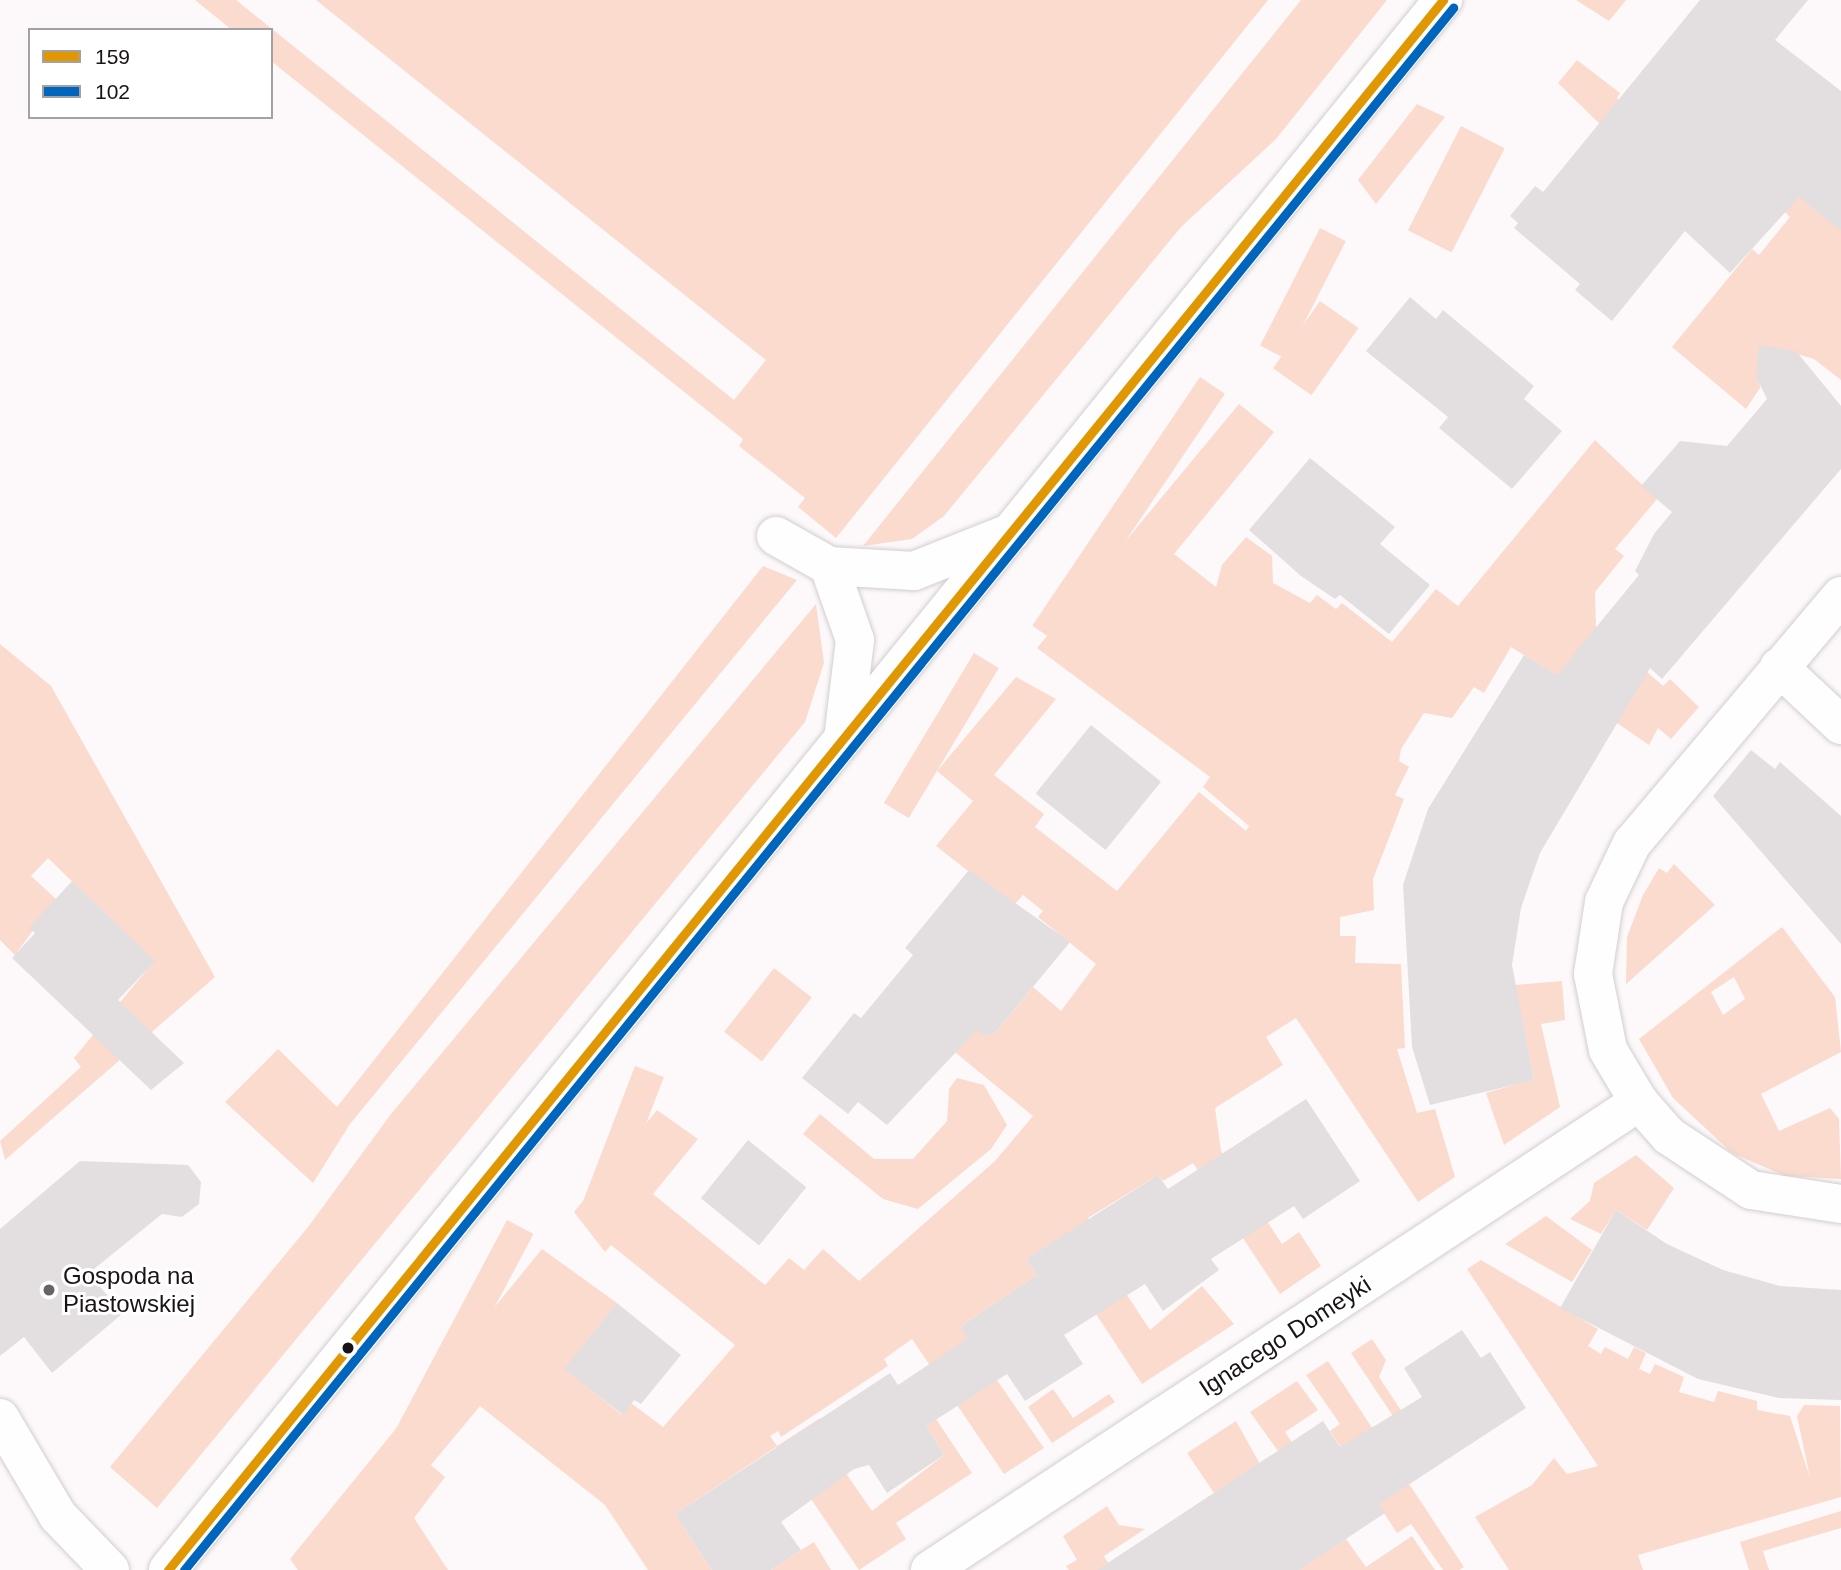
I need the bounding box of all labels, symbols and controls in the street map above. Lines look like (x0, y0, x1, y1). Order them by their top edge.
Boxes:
legend (28, 28, 273, 119)
text: 159 (95, 45, 130, 68)
text: 102 (95, 80, 130, 103)
place label: Gospoda na Piastowskiej (63, 1262, 195, 1318)
street label: Ignacego Domeyki (1194, 1270, 1376, 1402)
marker: Gospoda na Piastowskiej (41, 1282, 57, 1298)
unlabelled marker (341, 1341, 355, 1355)

